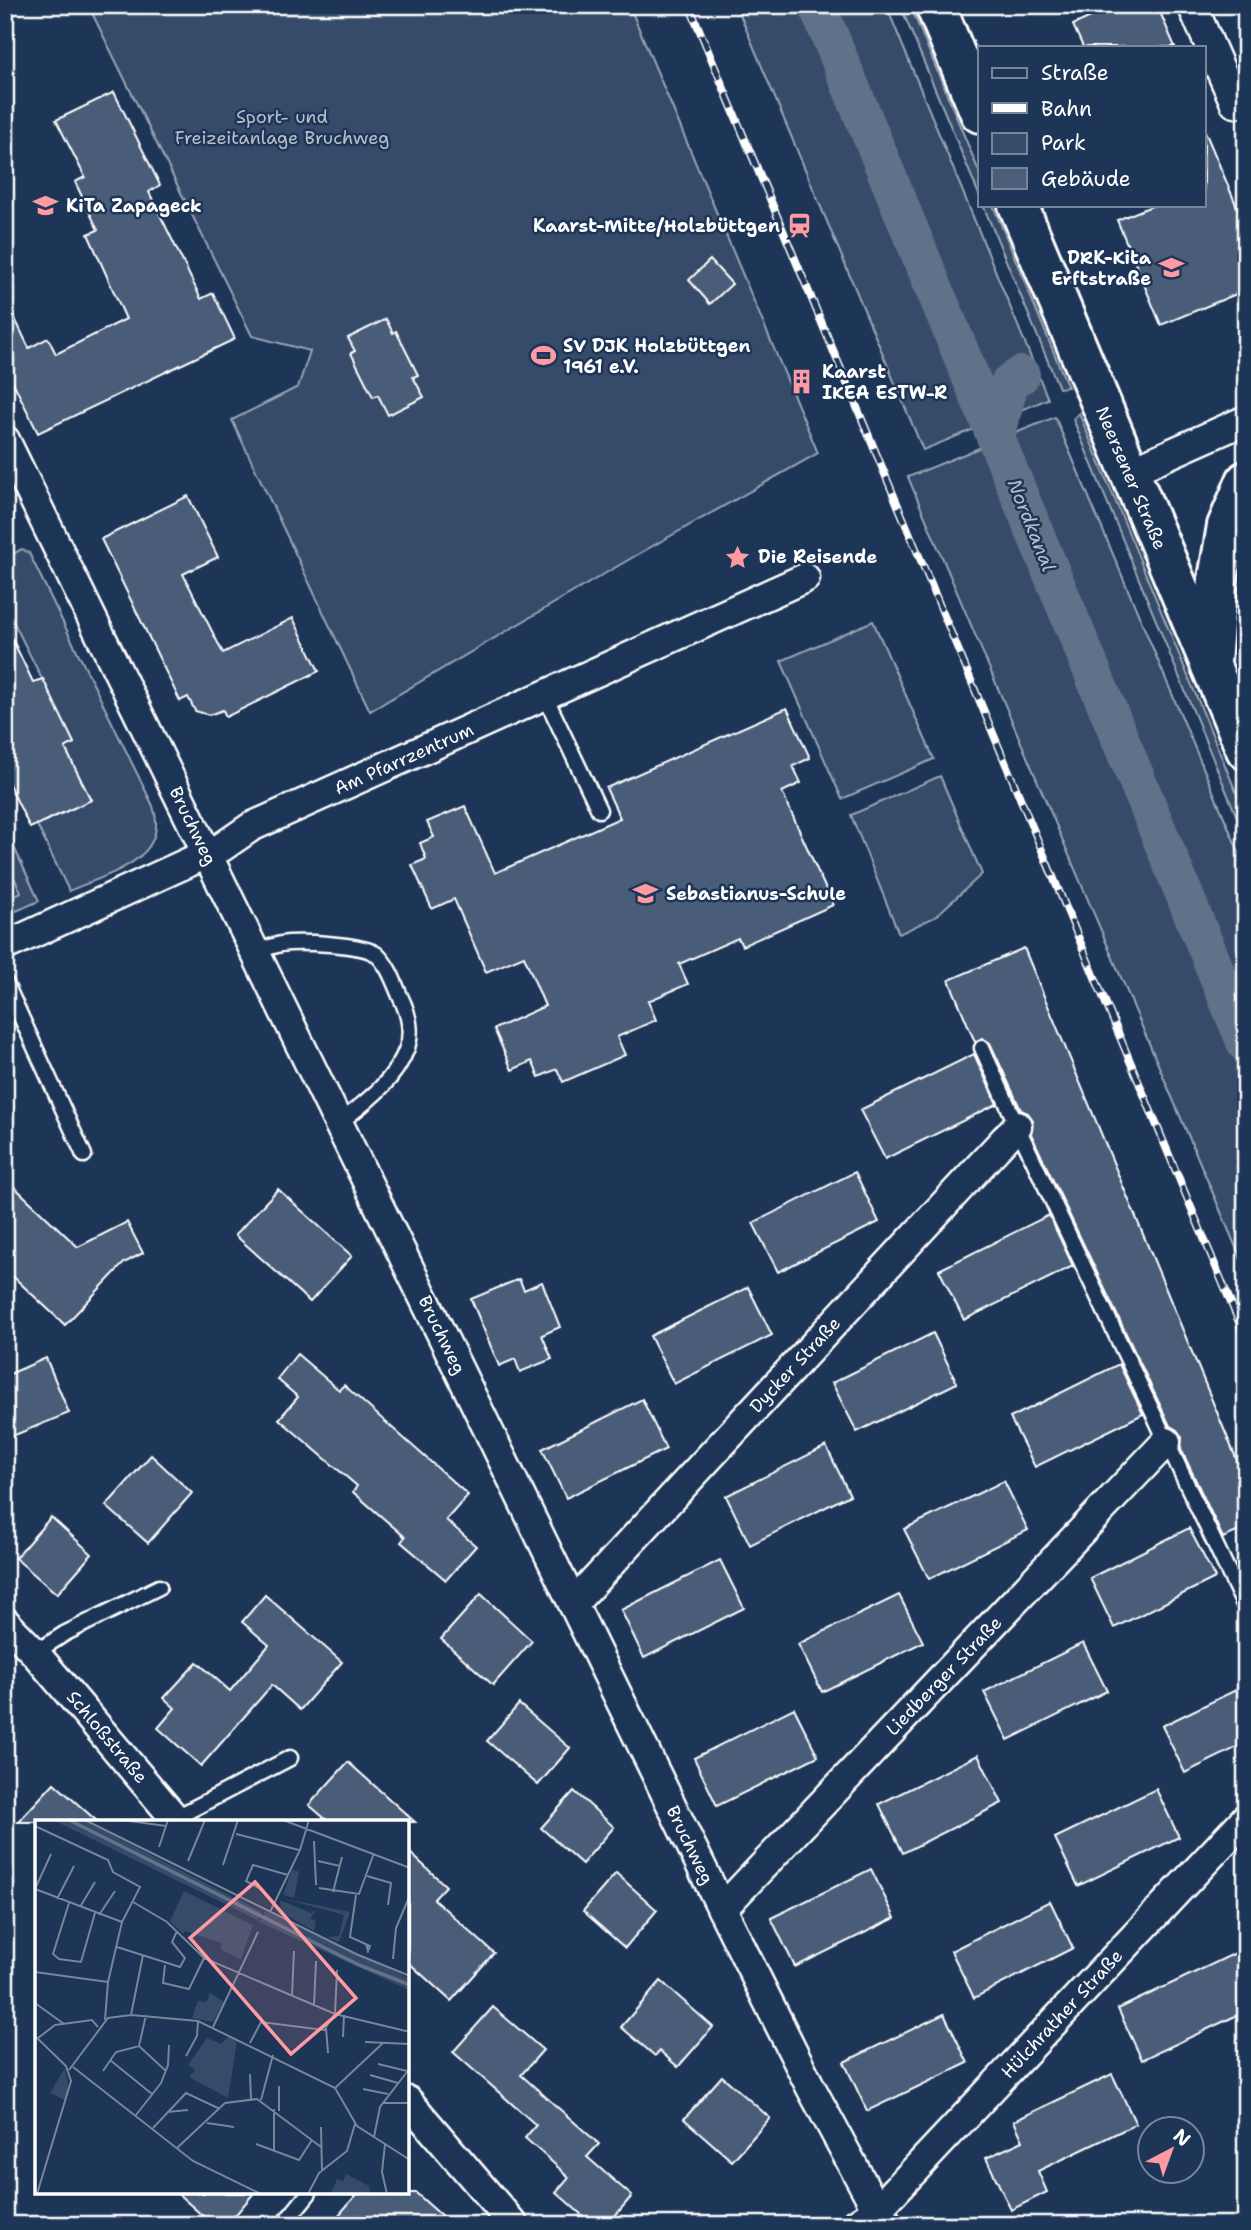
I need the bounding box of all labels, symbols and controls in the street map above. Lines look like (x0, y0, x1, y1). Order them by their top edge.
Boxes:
legend (978, 46, 1206, 206)
text: Straße (1041, 59, 1109, 87)
text: Bahn (1041, 95, 1092, 123)
park label: Sport- und Freizeitanlage Bruchweg (175, 105, 389, 150)
text: Park (1041, 129, 1086, 157)
text: Gebäude (1041, 165, 1131, 193)
school or university icon: KiTa Zapageck (32, 192, 60, 220)
place label: KiTa Zapageck (66, 194, 202, 218)
station icon: Kaarst-Mitte/Holzbüttgen (786, 212, 814, 240)
place label: Kaarst-Mitte/Holzbüttgen (533, 214, 780, 238)
place label: DRK-Kita Erftstraße (1051, 246, 1152, 291)
school or university icon: DRK-Kita Erftstraße (1157, 254, 1185, 282)
place label: SV DJK Holzbüttgen 1961 e.V. (563, 334, 750, 379)
sports icon: SV DJK Holzbüttgen 1961 e.V. (529, 342, 557, 370)
place label: Kaarst IKEA ESTW-R (822, 360, 947, 405)
building icon: Kaarst IKEA ESTW-R (788, 368, 816, 396)
street label: Neersener Straße (1090, 403, 1172, 553)
water label: Nordkanal (1002, 475, 1061, 575)
place icon: Die Reisende (724, 543, 752, 571)
place label: Die Reisende (758, 545, 877, 569)
street label: Am Pfarrzentrum (331, 718, 477, 800)
street label: Bruchweg (164, 783, 222, 869)
school or university icon: Sebastianus-Schule (632, 880, 660, 908)
place label: Sebastianus-Schule (666, 882, 846, 906)
street label: Bruchweg (413, 1292, 471, 1378)
street label: Dycker Straße (744, 1312, 846, 1418)
street label: Liedberger Straße (881, 1611, 1007, 1741)
street label: Schloßstraße (61, 1686, 153, 1788)
street label: Bruchweg (661, 1802, 719, 1888)
inset map (35, 1820, 410, 2195)
street label: Hülchrather Straße (996, 1944, 1128, 2084)
north arrow (1136, 2114, 1206, 2184)
text: N (1168, 2123, 1196, 2152)

